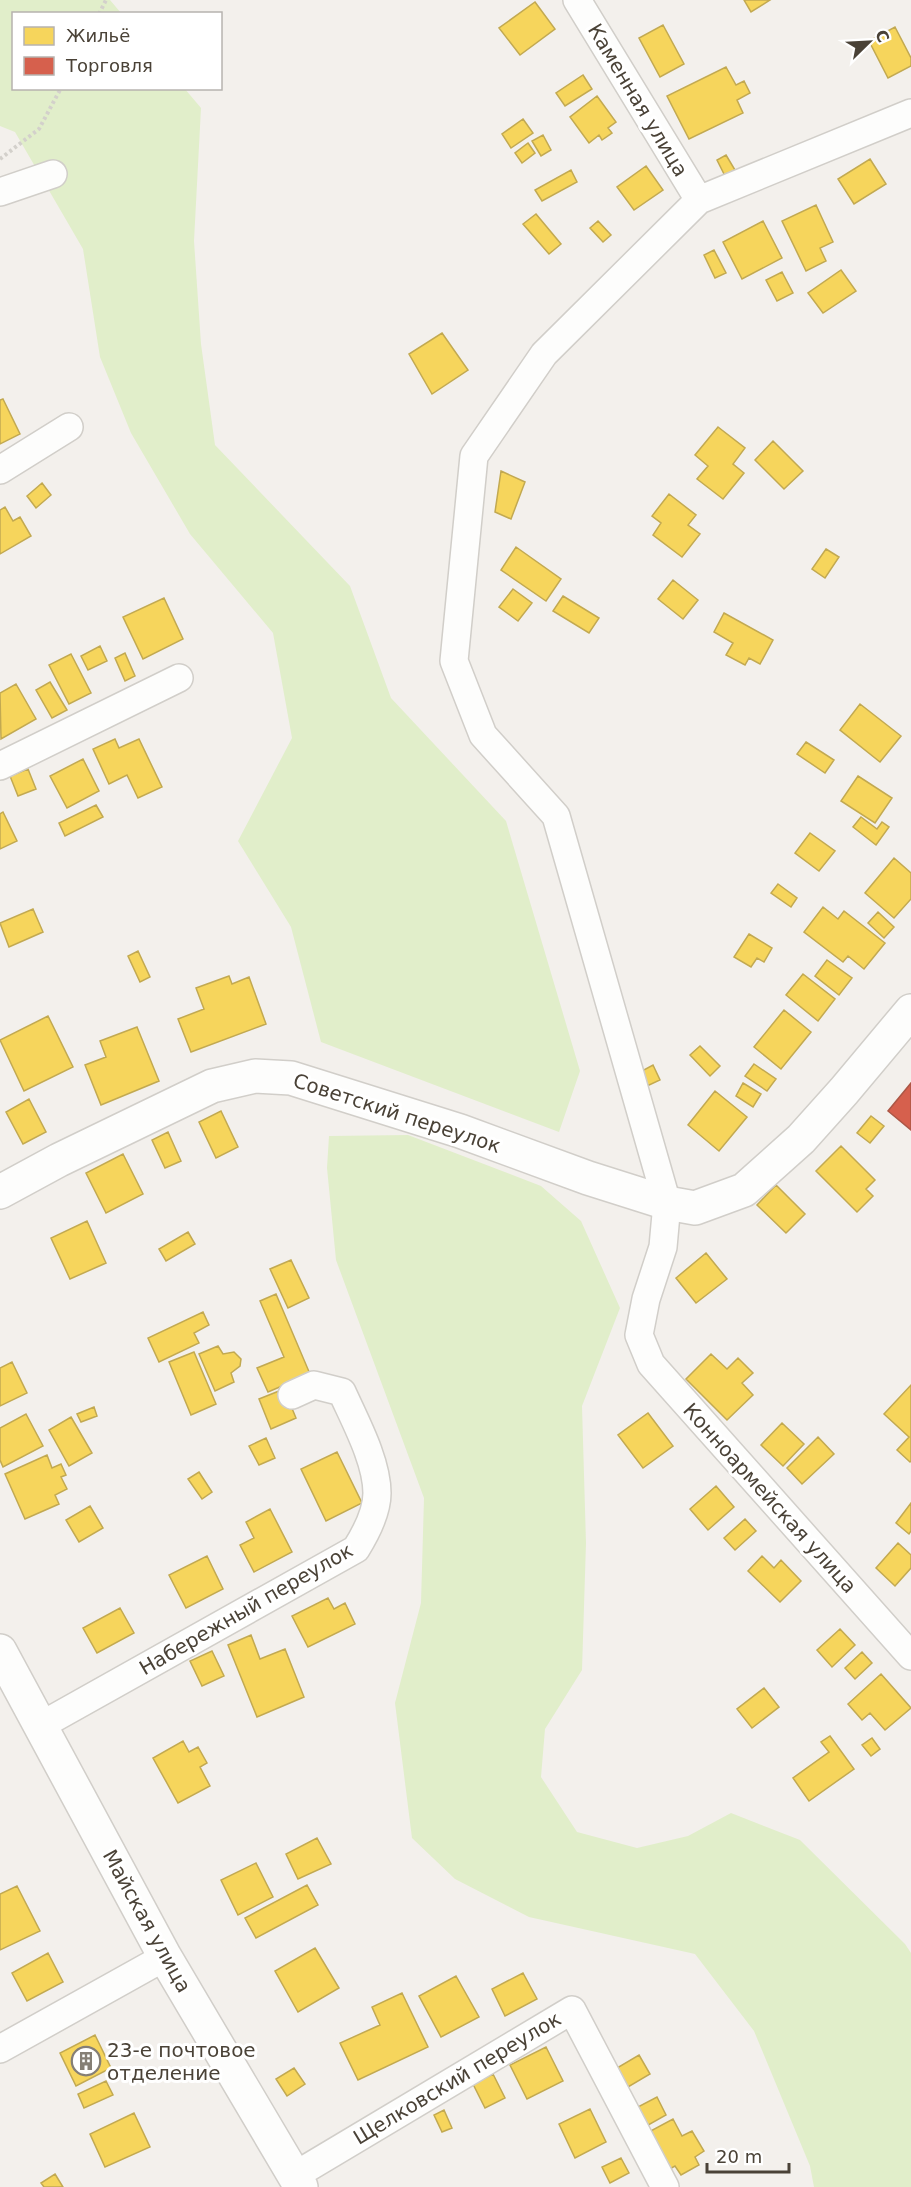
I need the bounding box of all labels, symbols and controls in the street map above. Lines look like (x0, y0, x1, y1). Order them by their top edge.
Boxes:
legend (12, 12, 222, 90)
north arrow (839, 12, 899, 72)
street label: Каменная улица (583, 19, 693, 181)
text: Жильё (66, 25, 130, 46)
text: С (871, 27, 893, 45)
text: Торговля (65, 55, 153, 76)
street label: Советский переулок (290, 1068, 504, 1158)
street label: Конноармейская улица (678, 1398, 862, 1598)
street label: Набережный переулок (135, 1538, 357, 1680)
street label: Майская улица (98, 1845, 196, 1997)
street label: Щелковский переулок (349, 2006, 565, 2150)
place label: 23-е почтовое отделение (107, 2038, 256, 2085)
building icon: 23-е почтовое отделение (70, 2045, 102, 2077)
scale bar (707, 2136, 790, 2174)
text: 20 m (716, 2146, 762, 2167)

